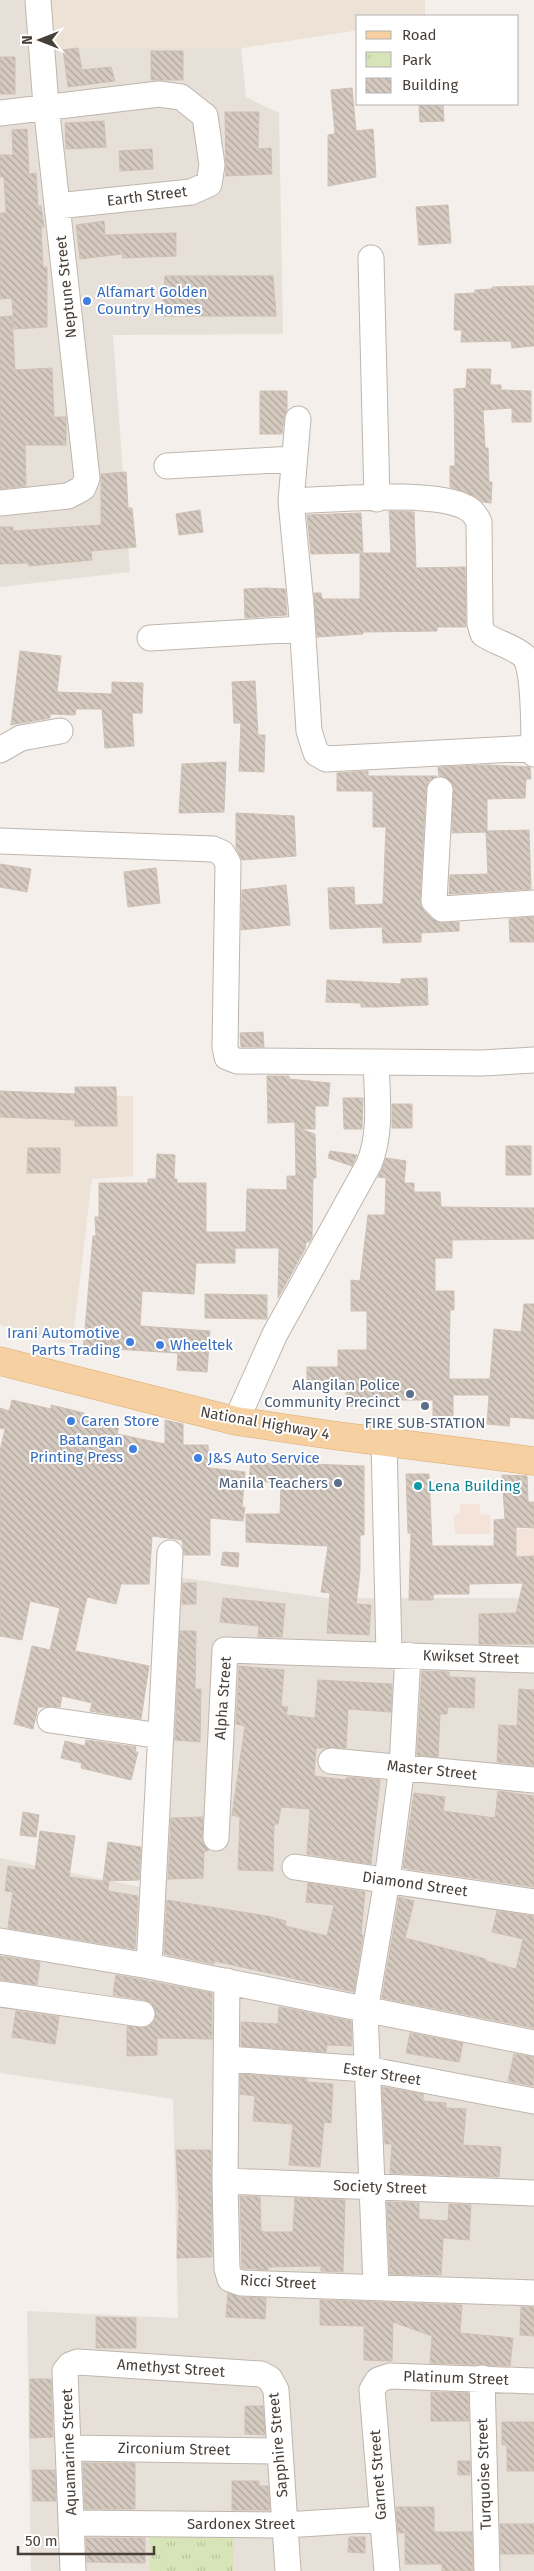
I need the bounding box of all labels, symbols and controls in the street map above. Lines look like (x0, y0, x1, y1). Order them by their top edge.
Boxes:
north arrow (15, 15, 65, 65)
legend (356, 15, 519, 105)
text: Road (402, 26, 437, 44)
text: N (19, 35, 36, 45)
text: Park (402, 51, 432, 69)
text: Building (402, 76, 458, 94)
street label: Earth Street (106, 182, 189, 210)
street label: Neptune Street (52, 234, 80, 339)
place label: Alfamart Golden Country Homes (97, 283, 208, 318)
marker: Alfamart Golden Country Homes (81, 295, 93, 307)
place label: Irani Automotive Parts Trading (7, 1324, 120, 1359)
marker: Irani Automotive Parts Trading (124, 1336, 136, 1348)
place label: Wheeltek (170, 1336, 233, 1354)
marker: Wheeltek (154, 1339, 166, 1351)
place label: Alangilan Police Community Precinct (264, 1376, 401, 1411)
marker: Alangilan Police Community Precinct (404, 1388, 416, 1400)
marker: FIRE SUB-STATION (419, 1400, 431, 1412)
street label: National Highway 4 (199, 1403, 331, 1443)
place label: Caren Store (81, 1412, 159, 1430)
place label: FIRE SUB-STATION (364, 1414, 486, 1432)
marker: Caren Store (65, 1415, 77, 1427)
place label: Batangan Printing Press (30, 1431, 123, 1466)
marker: Batangan Printing Press (127, 1443, 139, 1455)
place label: J&S Auto Service (208, 1449, 320, 1467)
marker: J&S Auto Service (192, 1452, 204, 1464)
place label: Manila Teachers (219, 1474, 328, 1492)
marker: Manila Teachers (332, 1477, 344, 1489)
place label: Lena Building (428, 1477, 521, 1495)
marker: Lena Building (412, 1480, 424, 1492)
street label: Kwikset Street (422, 1646, 520, 1668)
street label: Alpha Street (211, 1655, 235, 1740)
street label: Master Street (386, 1756, 479, 1784)
street label: Diamond Street (361, 1868, 469, 1900)
street label: Ester Street (342, 2059, 423, 2089)
street label: Society Street (333, 2176, 428, 2198)
street label: Ricci Street (239, 2271, 317, 2293)
street label: Amethyst Street (116, 2355, 226, 2381)
street label: Platinum Street (403, 2367, 510, 2389)
street label: Aquamarine Street (58, 2388, 80, 2516)
street label: Sapphire Street (264, 2391, 292, 2498)
street label: Turquoise Street (473, 2417, 495, 2530)
street label: Garnet Street (366, 2429, 390, 2521)
street label: Zirconium Street (118, 2439, 231, 2459)
street label: Sardonex Street (187, 2515, 296, 2533)
scale bar (18, 2524, 154, 2556)
text: 50 m (25, 2532, 58, 2550)

